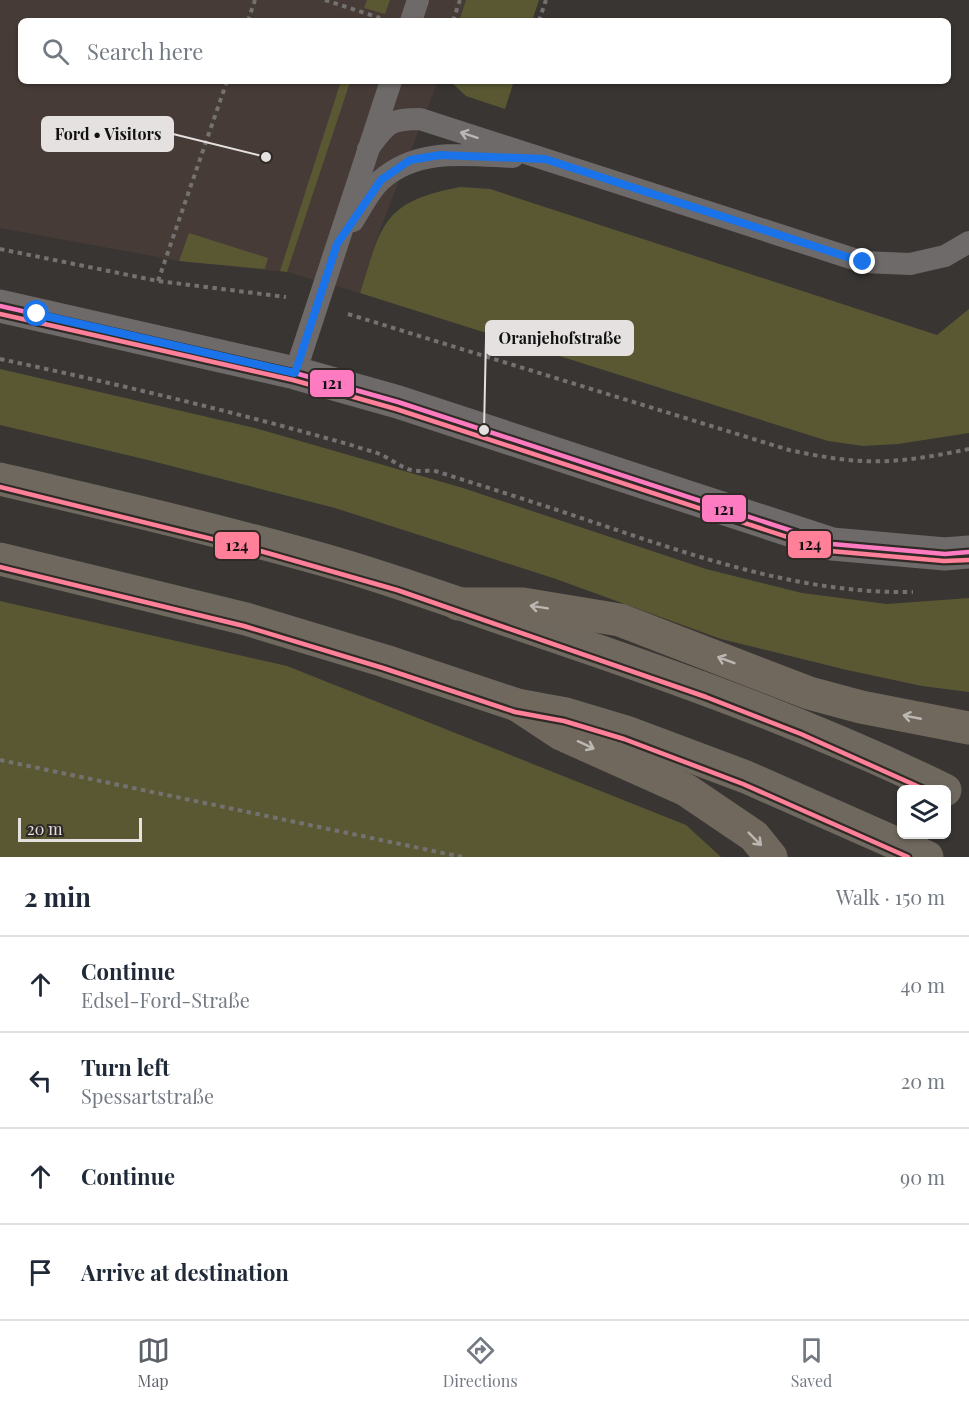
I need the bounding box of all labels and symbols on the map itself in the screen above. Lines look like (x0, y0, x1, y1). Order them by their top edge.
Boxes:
callout: Ford • Visitors (42, 117, 173, 151)
text: Ford • Visitors (55, 123, 161, 144)
one-way arrow (460, 129, 479, 140)
route end (849, 248, 875, 274)
route start (23, 300, 49, 326)
callout: Oranjehofstraße (486, 321, 633, 355)
text: Oranjehofstraße (499, 327, 621, 348)
line badge: 121 (309, 369, 355, 398)
text: 121 (322, 372, 342, 393)
line badge: 121 (701, 494, 747, 523)
text: 121 (714, 498, 734, 519)
line badge: 124 (787, 530, 832, 559)
line badge: 124 (214, 531, 260, 560)
text: 124 (799, 533, 821, 554)
text: 124 (226, 534, 248, 555)
one-way arrow (530, 601, 549, 612)
one-way arrow (717, 654, 735, 665)
one-way arrow (902, 711, 922, 722)
one-way arrow (576, 740, 594, 752)
scale bar (18, 815, 142, 842)
one-way arrow (748, 832, 763, 846)

